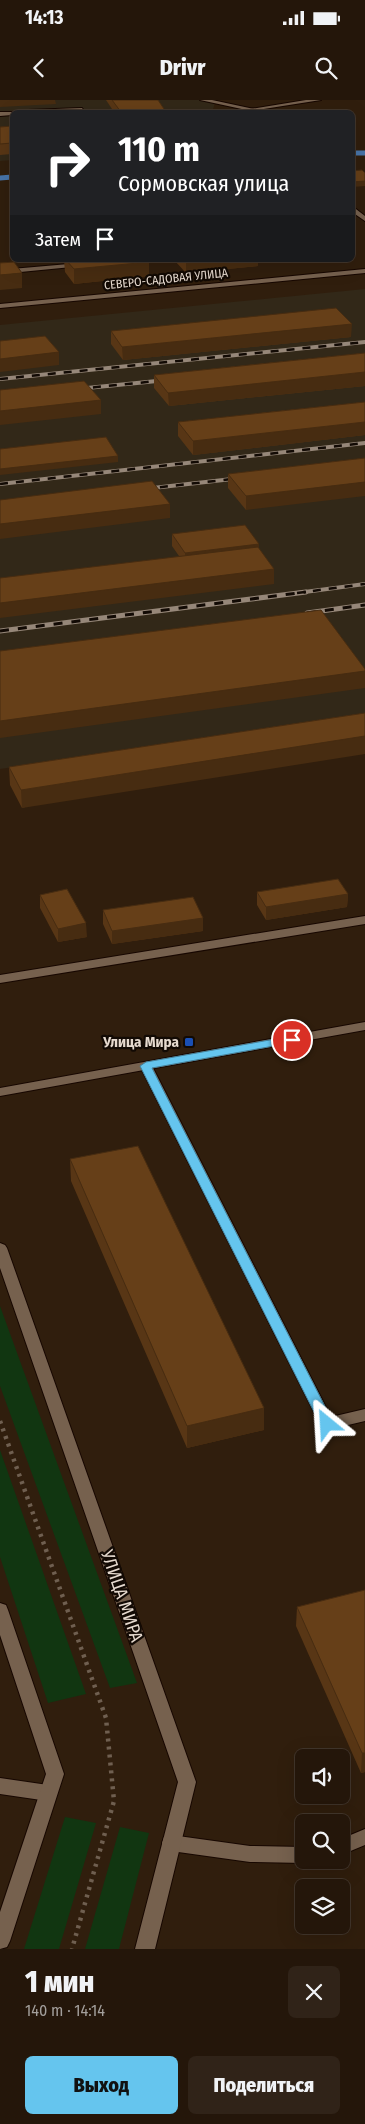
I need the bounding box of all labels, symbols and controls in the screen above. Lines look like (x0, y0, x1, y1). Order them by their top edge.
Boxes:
text: 14:13 (25, 6, 64, 29)
icon: back (25, 54, 53, 82)
text: Drivr (160, 54, 205, 81)
icon: search (312, 54, 340, 82)
text: 110 m (118, 128, 200, 170)
icon: right (35, 130, 100, 195)
text: Сормовская улица (118, 170, 289, 197)
icon: arrive (91, 225, 119, 253)
text: Затем (35, 228, 81, 251)
street label: СЕВЕРО-САДОВАЯ УЛИЦА (103, 265, 229, 292)
pin (271, 1019, 313, 1061)
icon: arrive (278, 1026, 306, 1054)
place label: Улица Мира (102, 1033, 180, 1051)
marker: Улица Мира (183, 1036, 195, 1048)
position arrow (300, 1397, 352, 1449)
street label: УЛИЦА МИРА (96, 1546, 148, 1645)
map controls (295, 1749, 350, 1934)
button: sound (295, 1749, 350, 1804)
button: search (295, 1814, 350, 1869)
button: layers (295, 1879, 350, 1934)
text: 1 мин (25, 1964, 94, 2000)
button: close (288, 1966, 340, 2018)
text: 140 m · 14:14 (25, 2001, 105, 2020)
button: Выход (25, 2056, 178, 2114)
button: Поделиться (188, 2056, 340, 2114)

